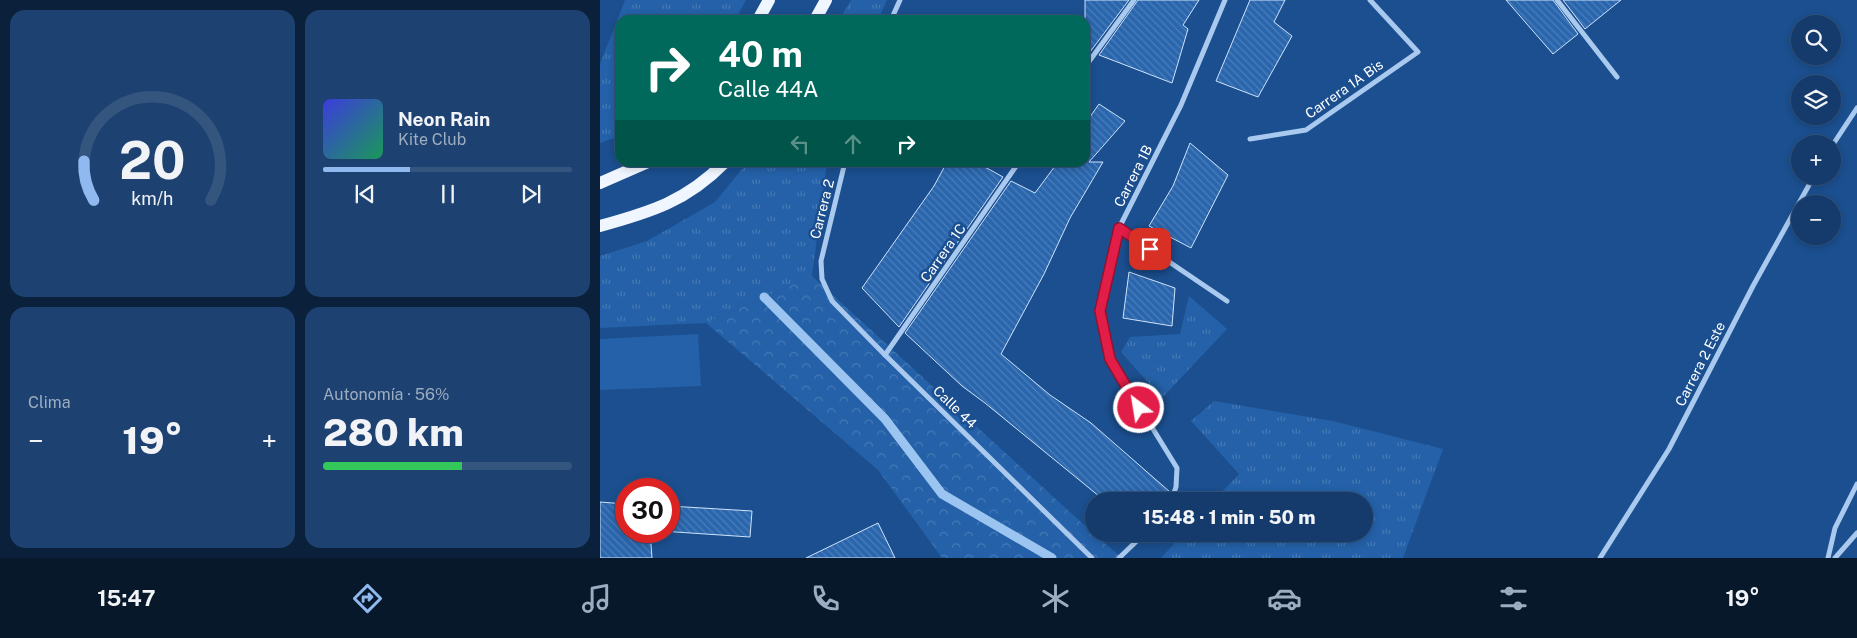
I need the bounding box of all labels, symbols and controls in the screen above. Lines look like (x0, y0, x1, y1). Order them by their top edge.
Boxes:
map controls (1791, 15, 1841, 245)
button: search (1791, 15, 1841, 65)
text: 40 m (718, 34, 803, 75)
icon: right (635, 35, 700, 100)
street label: Carrera 1A Bis (1302, 56, 1386, 122)
button: layers (1791, 75, 1841, 125)
text: Calle 44A (718, 76, 819, 102)
text: Neon Rain (398, 108, 490, 130)
text: 20 (119, 130, 186, 191)
text: Kite Club (398, 130, 466, 149)
icon: left (786, 130, 814, 158)
icon: ahead (839, 130, 867, 158)
icon: right (892, 130, 920, 158)
button: + (1791, 135, 1841, 185)
street label: Carrera 1B (1111, 142, 1155, 210)
street label: Carrera 2 (807, 178, 837, 240)
icon: previous (351, 180, 379, 208)
icon: pause (434, 180, 462, 208)
icon: next (517, 180, 545, 208)
text: km/h (131, 188, 174, 209)
button: − (1791, 195, 1841, 245)
street label: Carrera 1C (917, 221, 969, 285)
pin (1129, 228, 1171, 270)
icon: arrive (1136, 235, 1164, 263)
street label: Carrera 2 Este (1672, 319, 1728, 409)
position arrow (1112, 381, 1164, 433)
street label: Calle 44 (930, 382, 980, 432)
text: Autonomía · 56% (323, 385, 449, 404)
text: Clima (28, 393, 71, 412)
text: 280 km (323, 410, 464, 455)
text: 19° (122, 418, 183, 463)
text: − (28, 424, 44, 457)
text: + (261, 424, 277, 457)
speed limit sign: 30 (615, 478, 680, 543)
text: 15:48 · 1 min · 50 m (1143, 506, 1315, 528)
icon: directions (350, 581, 385, 616)
icon: music (579, 581, 614, 616)
icon: phone (808, 581, 843, 616)
icon: climate (1038, 581, 1073, 616)
icon: car (1267, 581, 1302, 616)
icon: filters (1496, 581, 1531, 616)
text: 15:47 (97, 585, 155, 611)
text: 19° (1725, 585, 1760, 611)

